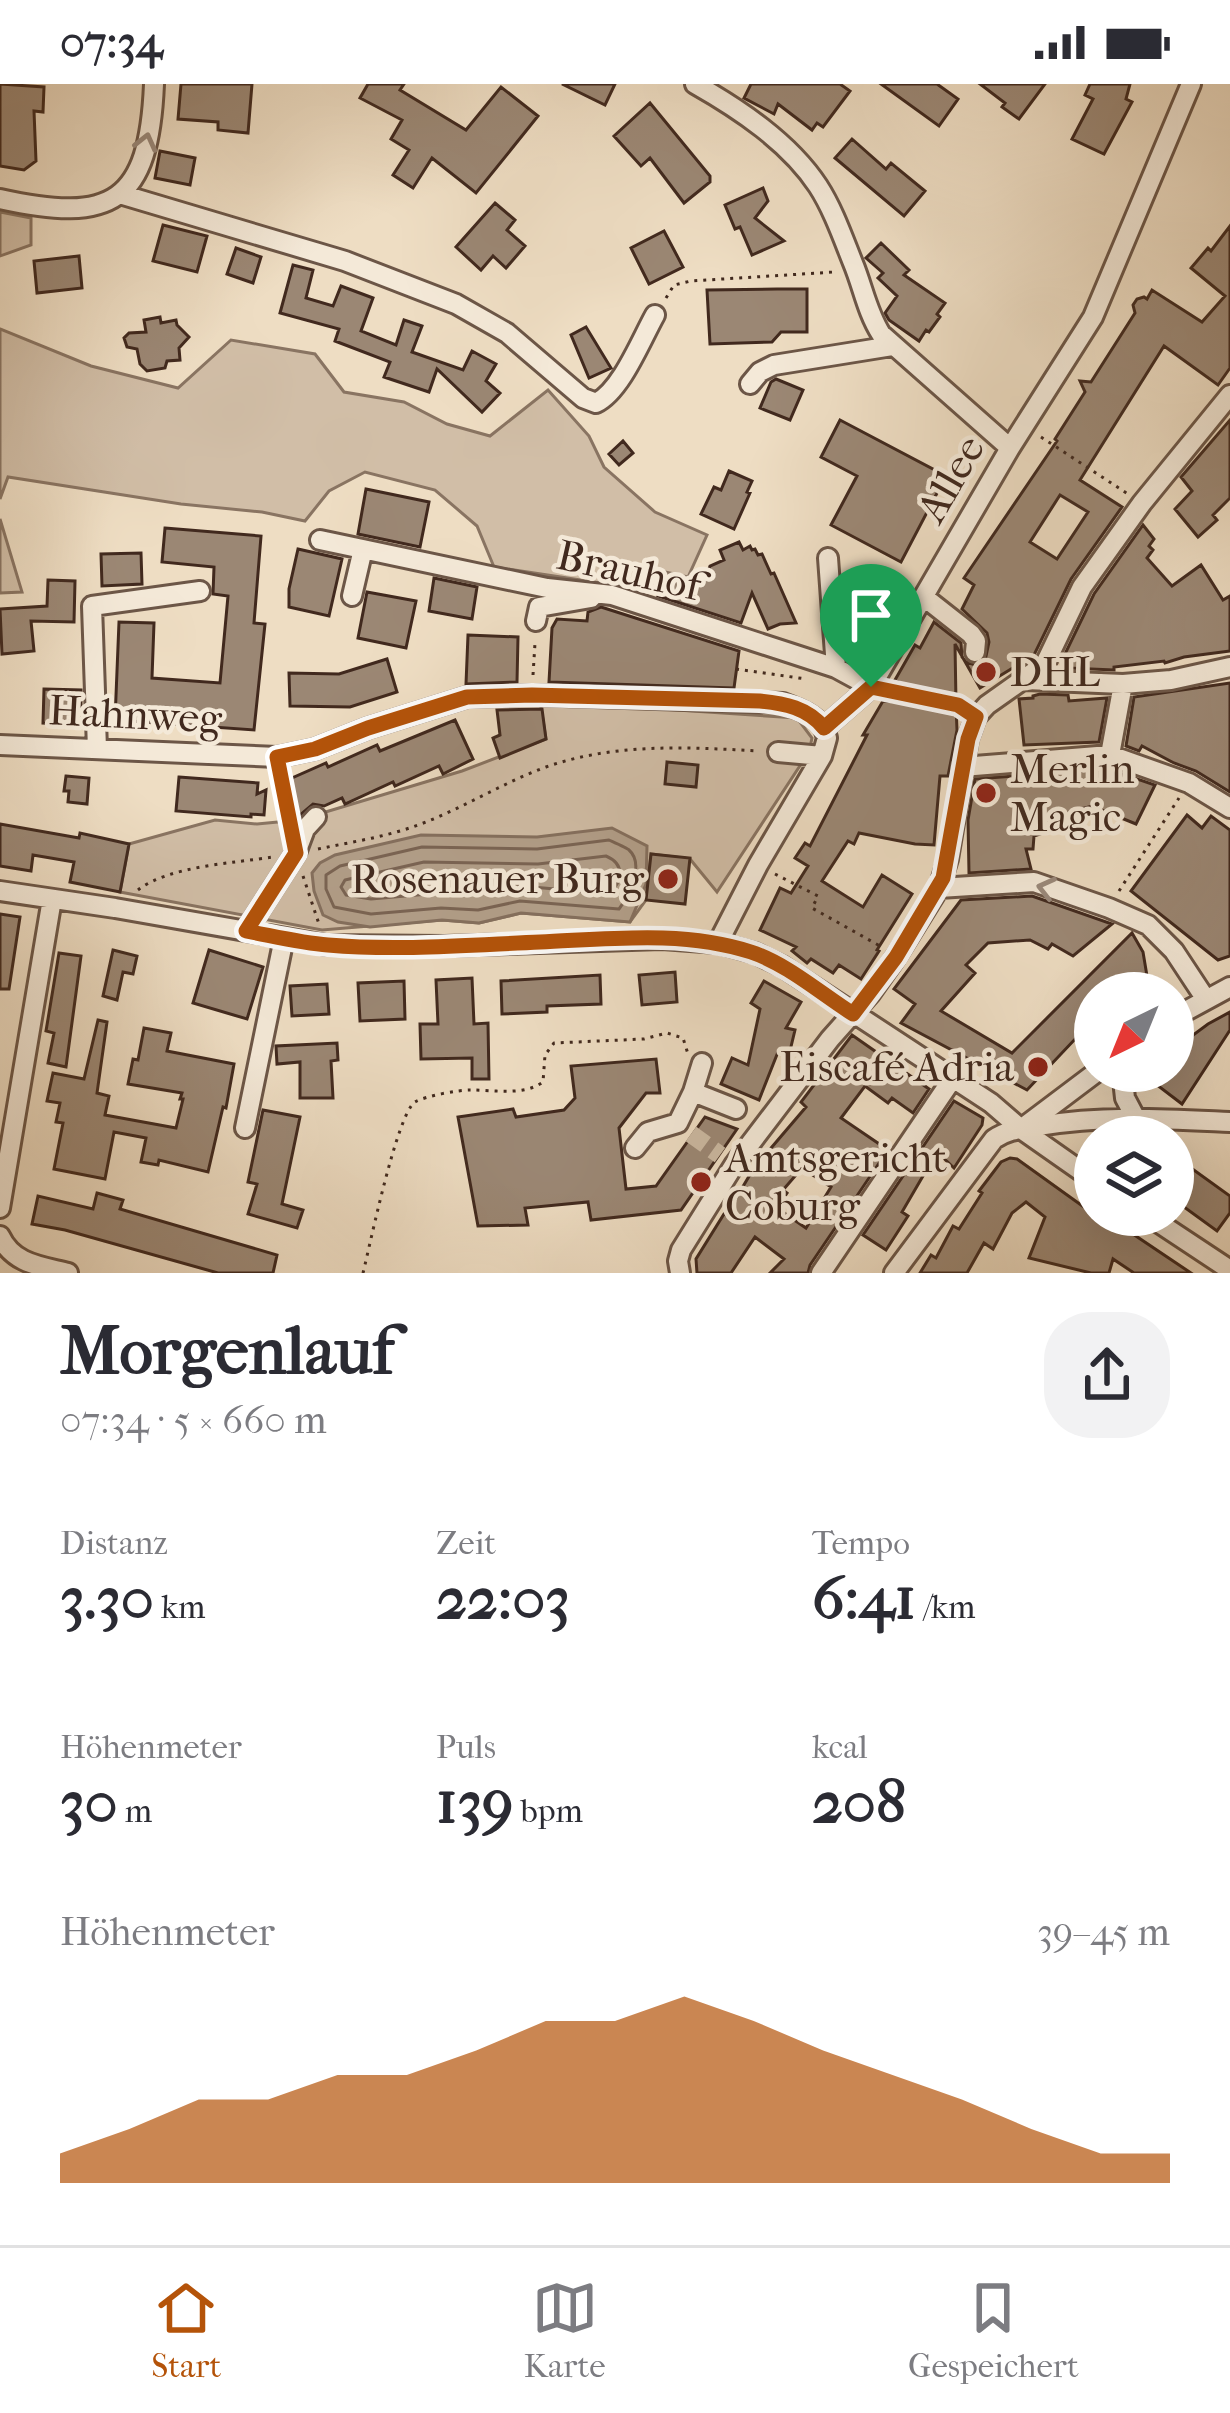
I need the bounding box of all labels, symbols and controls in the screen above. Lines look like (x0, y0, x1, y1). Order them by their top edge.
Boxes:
text: 07:34 (60, 16, 162, 69)
one-way arrow (132, 132, 157, 153)
street label: Allee (906, 427, 995, 533)
street label: Brauhof (552, 531, 714, 613)
pin (820, 564, 922, 687)
icon: arrive (838, 582, 904, 648)
place label: DHL (1010, 648, 1101, 697)
marker: DHL (973, 659, 999, 685)
street label: Hahnweg (47, 686, 223, 744)
place label: Merlin Magic (1010, 745, 1135, 842)
marker: Merlin Magic (973, 780, 999, 806)
place label: Rosenauer Burg (350, 855, 645, 904)
marker: Rosenauer Burg (655, 866, 681, 892)
one-way arrow (1036, 877, 1057, 902)
north arrow (1074, 972, 1194, 1092)
map controls (1074, 972, 1194, 1236)
place label: Eiscafé Adria (780, 1043, 1015, 1092)
marker: Eiscafé Adria (1025, 1054, 1051, 1080)
button: layers (1074, 1116, 1194, 1236)
place label: Amtsgericht Coburg (723, 1134, 947, 1231)
marker: Amtsgericht Coburg (688, 1169, 714, 1195)
button: share (1044, 1312, 1170, 1438)
text: Morgenlauf (60, 1313, 394, 1390)
text: 07:34 · 5 × 660 m (60, 1397, 327, 1443)
text: Distanz (60, 1524, 168, 1563)
text: Zeit (436, 1524, 496, 1563)
text: Tempo (812, 1524, 910, 1563)
text: 3.30 (60, 1563, 154, 1634)
text: 22:03 (436, 1563, 570, 1634)
text: 6:41 (812, 1563, 916, 1634)
text: km (154, 1588, 205, 1627)
text: /km (916, 1588, 975, 1627)
text: Höhenmeter (60, 1728, 242, 1767)
text: Puls (436, 1728, 496, 1767)
text: kcal (812, 1728, 868, 1767)
text: 30 (60, 1767, 118, 1838)
text: 139 (436, 1767, 514, 1838)
text: 208 (812, 1767, 906, 1838)
text: m (118, 1792, 152, 1831)
text: bpm (514, 1792, 583, 1831)
text: Höhenmeter (60, 1909, 275, 1955)
text: 39–45 m (1037, 1909, 1170, 1955)
tab: Start (151, 2275, 221, 2386)
tab: Karte (524, 2275, 606, 2386)
tab: Gespeichert (908, 2275, 1079, 2386)

